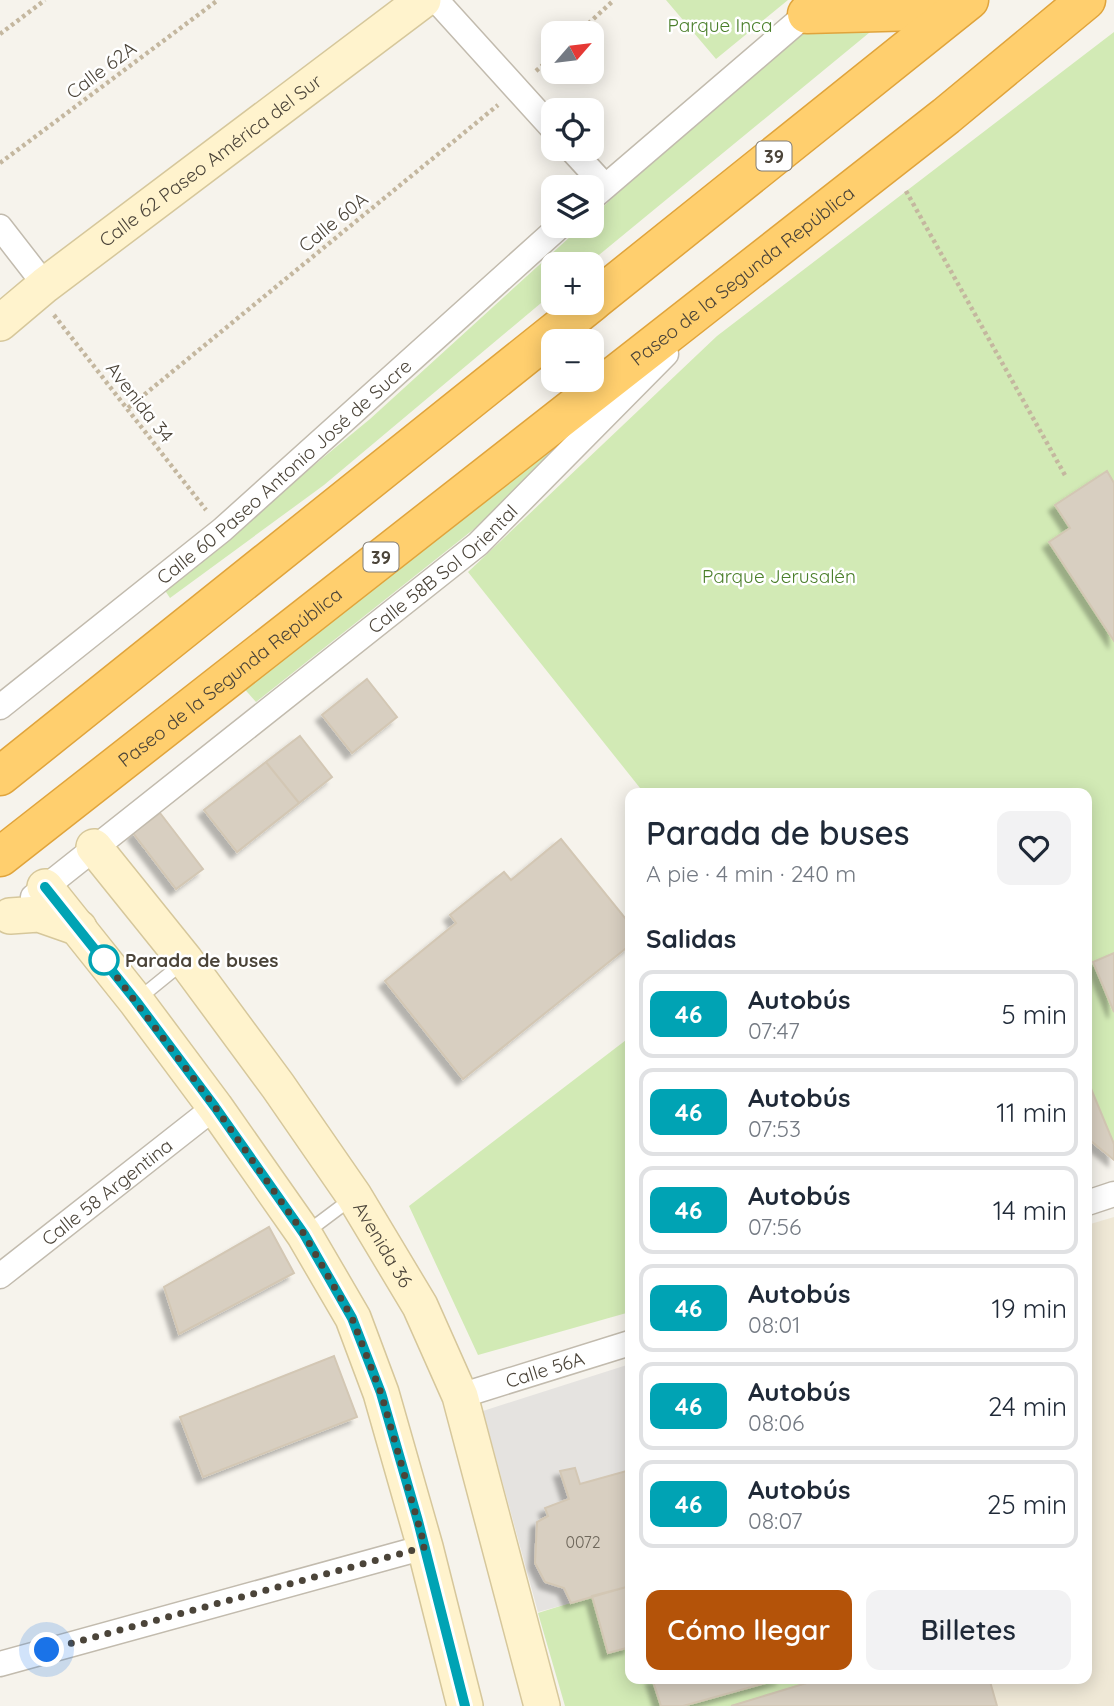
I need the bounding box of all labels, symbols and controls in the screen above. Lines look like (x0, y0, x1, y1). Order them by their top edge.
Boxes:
park label: Parque Inca (668, 13, 772, 37)
north arrow (541, 21, 604, 84)
map controls (541, 21, 604, 392)
street label: Calle 62A (61, 36, 141, 104)
street label: Calle 62 Paseo América del Sur (94, 68, 327, 252)
button: locate (541, 98, 604, 161)
road number: 39 (756, 141, 792, 170)
button: layers (541, 175, 604, 238)
street label: Paseo de la Segunda República (626, 180, 859, 371)
street label: Calle 60A (294, 187, 372, 257)
button: + (541, 252, 604, 315)
button: − (541, 329, 604, 392)
street label: Calle 60 Paseo Antonio José de Sucre (152, 354, 416, 589)
street label: Avenida 34 (101, 357, 179, 447)
street label: Calle 58B Sol Oriental (363, 499, 523, 639)
road number: 39 (364, 542, 398, 572)
park label: Parque Jerusalén (702, 564, 856, 588)
street label: Paseo de la Segunda República (113, 582, 347, 772)
button: heart (997, 811, 1071, 885)
text: Parada de buses (646, 812, 910, 853)
text: A pie · 4 min · 240 m (646, 859, 856, 888)
text: Salidas (646, 922, 736, 955)
marker: Parada de buses (89, 945, 119, 975)
place label: Parada de buses (125, 948, 279, 972)
text: Autobús (748, 983, 850, 1016)
text: 5 min (1001, 998, 1067, 1031)
text: 46 (675, 999, 702, 1029)
text: 07:47 (748, 1016, 800, 1045)
text: Autobús (748, 1081, 850, 1114)
text: 11 min (996, 1096, 1067, 1129)
text: 46 (675, 1097, 702, 1127)
text: 07:53 (748, 1114, 801, 1143)
street label: Calle 58 Argentina (37, 1133, 177, 1251)
text: Autobús (748, 1179, 850, 1212)
text: 14 min (993, 1194, 1067, 1227)
text: 46 (675, 1195, 702, 1225)
street label: Avenida 36 (348, 1197, 418, 1292)
text: 07:56 (748, 1212, 801, 1241)
text: Autobús (748, 1277, 850, 1310)
text: 19 min (991, 1292, 1067, 1325)
text: 46 (675, 1293, 702, 1323)
text: 08:01 (748, 1310, 801, 1339)
street label: Calle 56A (503, 1346, 587, 1393)
text: Autobús (748, 1375, 850, 1408)
text: 24 min (988, 1390, 1067, 1423)
text: 46 (675, 1391, 702, 1421)
text: 08:06 (748, 1408, 804, 1437)
text: Autobús (748, 1473, 850, 1506)
text: 25 min (987, 1488, 1067, 1521)
text: 46 (675, 1489, 702, 1519)
text: 08:07 (748, 1506, 803, 1535)
house number: 0072 (565, 1532, 601, 1552)
button: Cómo llegar (646, 1590, 852, 1670)
button: Billetes (866, 1590, 1071, 1670)
your location (29, 1632, 64, 1667)

